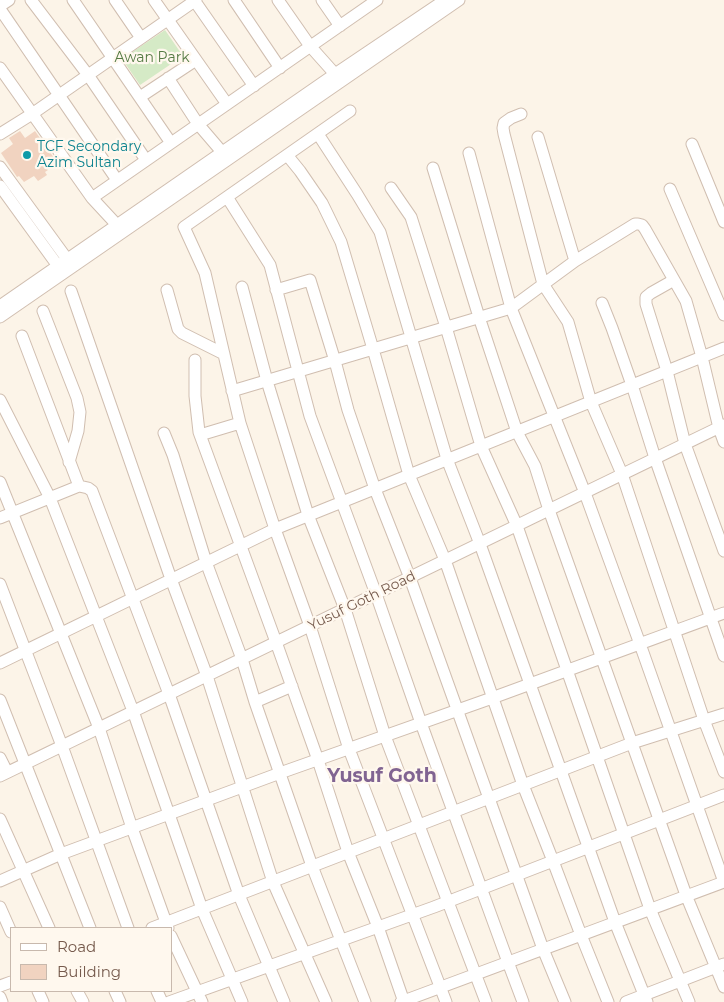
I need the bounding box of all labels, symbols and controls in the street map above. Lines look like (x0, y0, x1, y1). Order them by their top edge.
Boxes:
park label: Awan Park (114, 50, 190, 66)
place label: TCF Secondary Azim Sultan (37, 139, 141, 172)
marker: TCF Secondary Azim Sultan (21, 149, 33, 161)
street label: Yusuf Goth Road (306, 568, 418, 634)
district label: Yusuf Goth (327, 765, 437, 787)
legend (10, 927, 172, 992)
text: Road (57, 937, 96, 956)
text: Building (57, 962, 121, 981)

